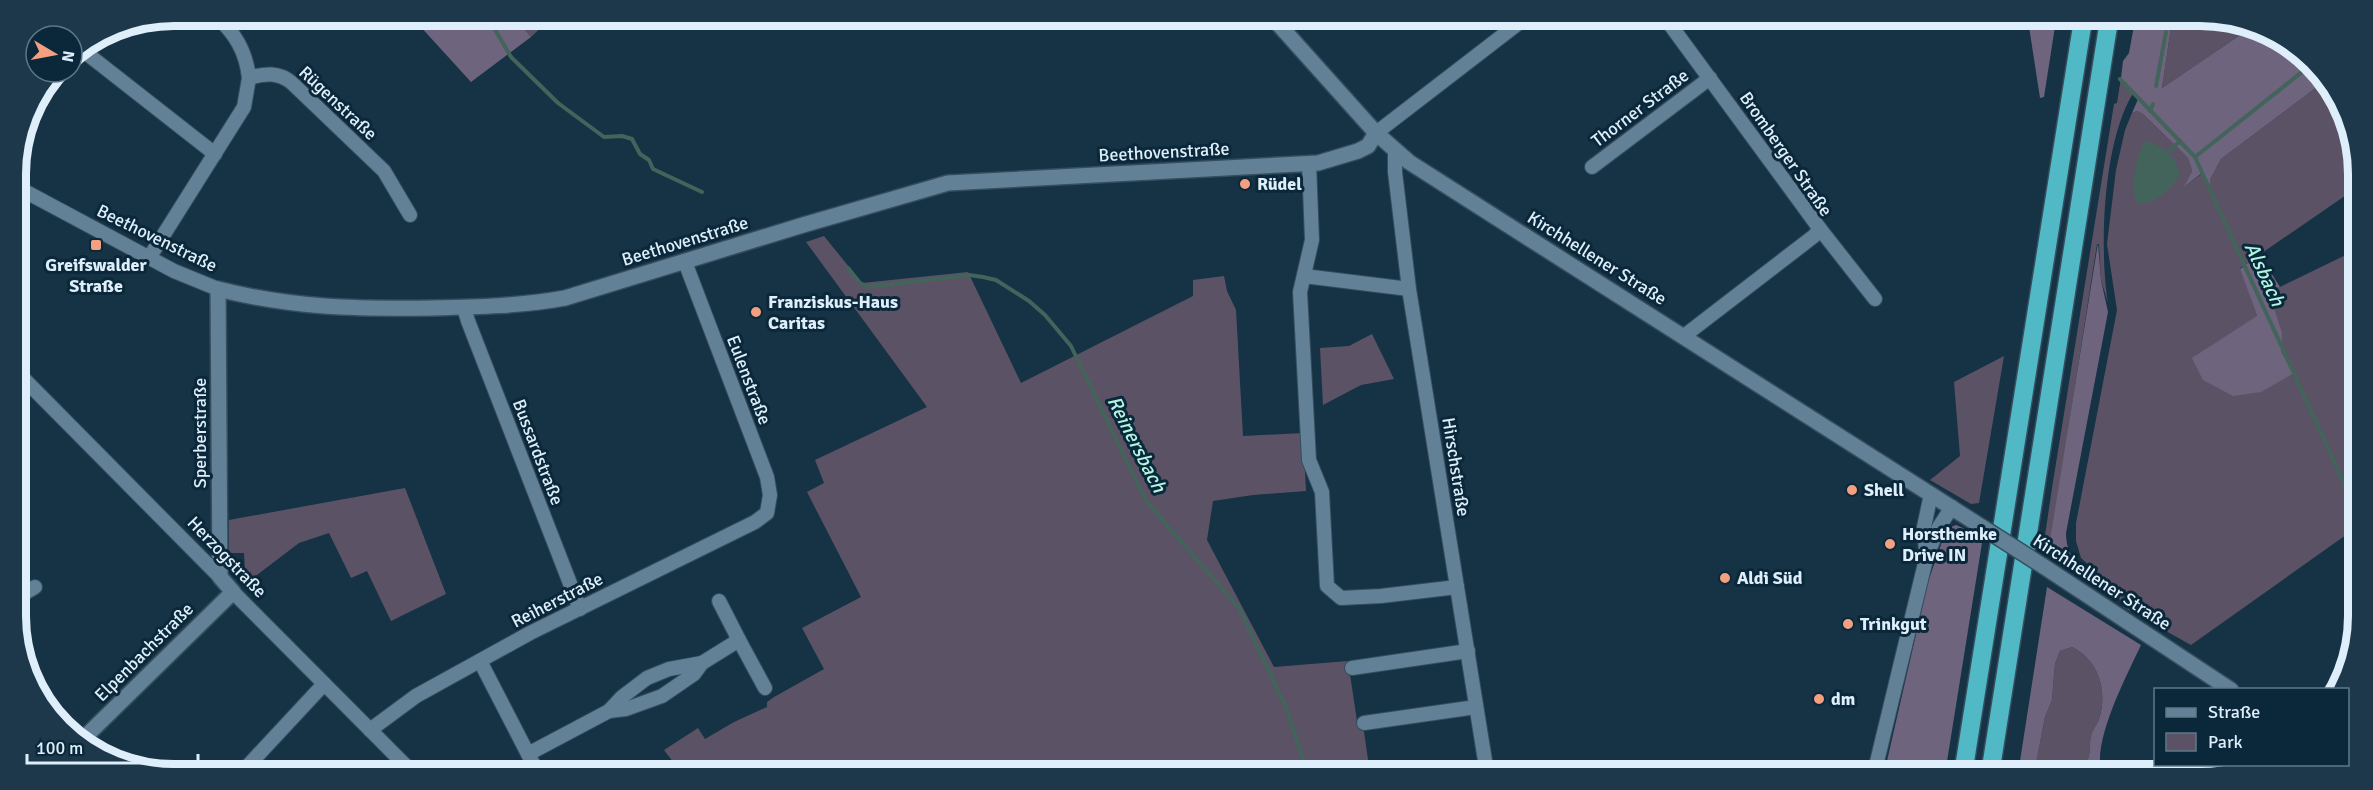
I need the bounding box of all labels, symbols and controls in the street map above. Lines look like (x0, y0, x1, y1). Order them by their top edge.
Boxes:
north arrow (24, 24, 84, 84)
text: N (57, 49, 79, 64)
street label: Rügenstraße (294, 61, 382, 145)
street label: Thorner Straße (1587, 64, 1693, 152)
street label: Bromberger Straße (1735, 88, 1837, 220)
street label: Beethovenstraße (1098, 138, 1230, 166)
place label: Rüdel (1257, 173, 1302, 195)
marker: Rüdel (1238, 177, 1252, 191)
street label: Beethovenstraße (93, 199, 221, 277)
street label: Kirchhellener Straße (1523, 206, 1671, 310)
street label: Beethovenstraße (619, 211, 751, 271)
marker: Greifswalder Straße (89, 238, 103, 252)
water label: Alsbach (2239, 238, 2291, 311)
place label: Greifswalder Straße (45, 254, 148, 297)
place label: Franziskus-Haus Caritas (768, 291, 898, 334)
marker: Franziskus-Haus Caritas (749, 305, 763, 319)
street label: Eulenstraße (722, 332, 776, 428)
street label: Sperberstraße (189, 378, 211, 488)
water label: Reinersbach (1102, 392, 1172, 498)
street label: Bussardstraße (508, 396, 568, 508)
street label: Hirschstraße (1437, 416, 1475, 518)
place label: Shell (1864, 479, 1904, 501)
marker: Shell (1845, 483, 1859, 497)
street label: Herzogstraße (183, 512, 271, 602)
place label: Horsthemke Drive IN (1902, 523, 1997, 566)
street label: Kirchhellener Straße (2029, 529, 2175, 635)
marker: Horsthemke Drive IN (1883, 537, 1897, 551)
place label: Aldi Süd (1737, 567, 1803, 589)
street label: Reiherstraße (507, 568, 607, 632)
marker: Aldi Süd (1718, 571, 1732, 585)
street label: Elpenbachstraße (90, 598, 198, 706)
place label: Trinkgut (1860, 613, 1927, 635)
marker: Trinkgut (1841, 617, 1855, 631)
place label: dm (1831, 688, 1855, 710)
legend (2154, 688, 2349, 766)
marker: dm (1812, 692, 1826, 706)
text: Straße (2208, 701, 2260, 723)
scale bar (27, 727, 198, 765)
text: Park (2208, 731, 2243, 753)
text: 100 m (36, 737, 83, 759)

